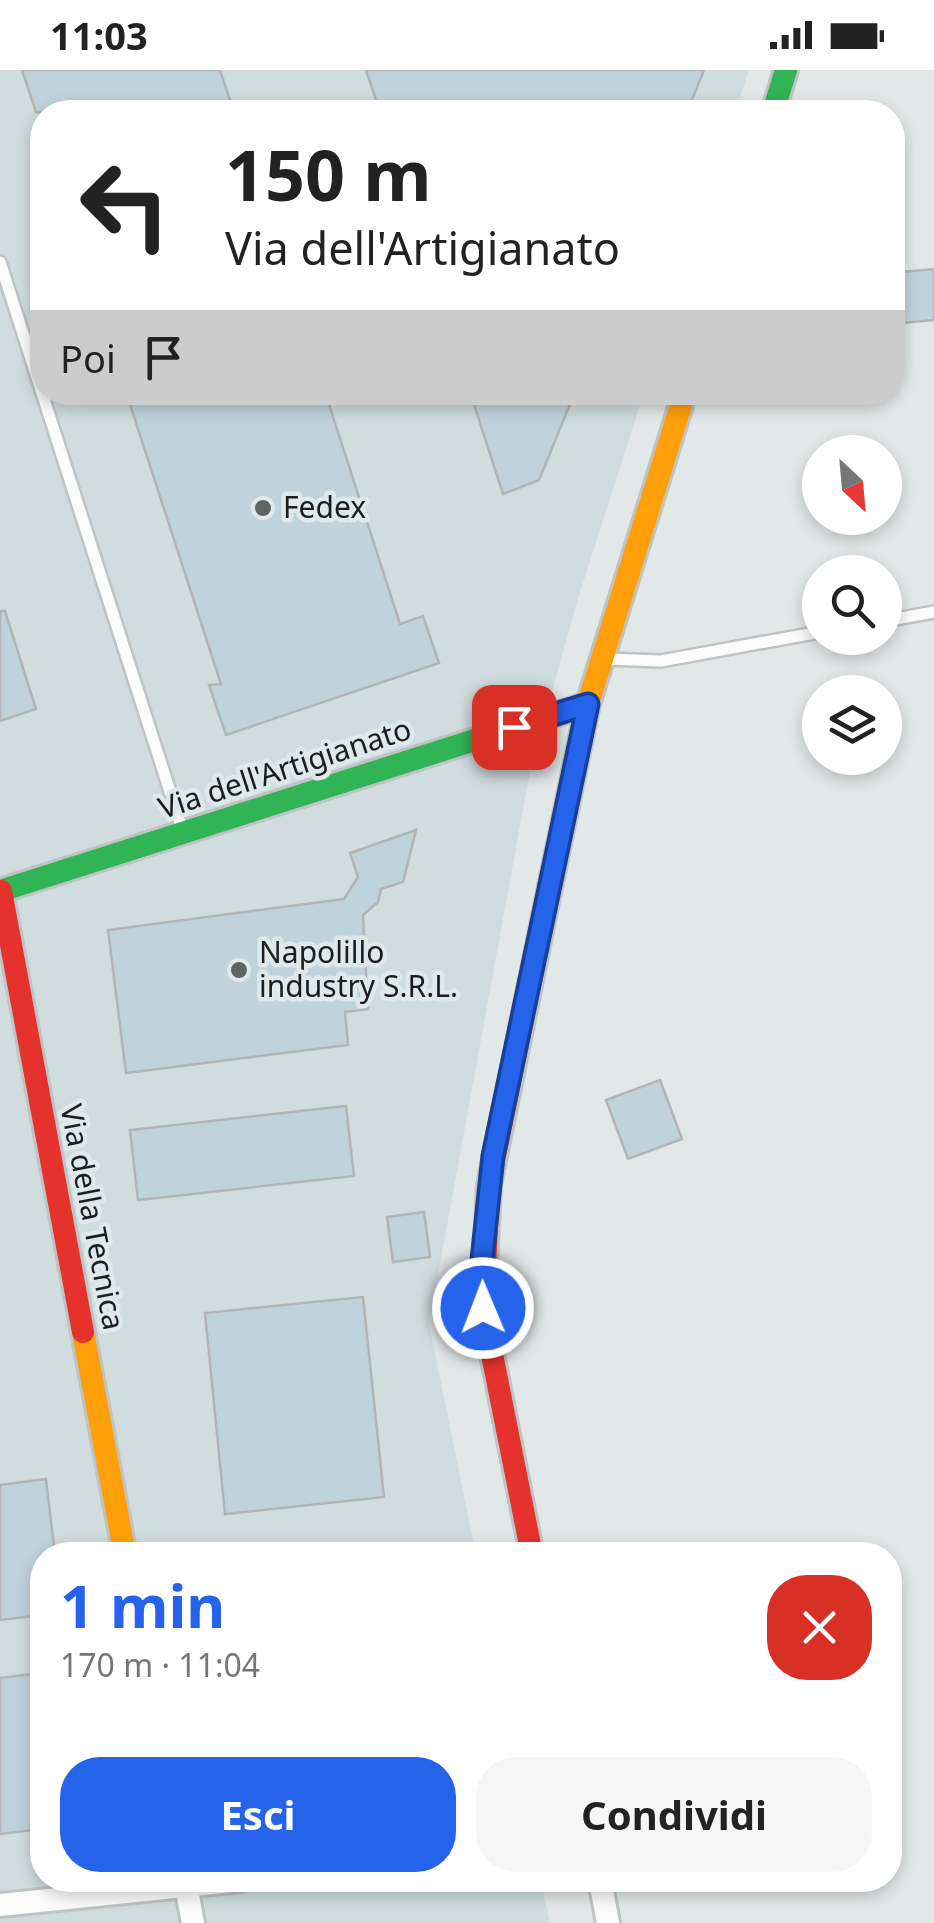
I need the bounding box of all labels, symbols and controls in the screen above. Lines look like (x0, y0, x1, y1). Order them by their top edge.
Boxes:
text: 11:03 (50, 9, 148, 61)
text: 150 m (225, 126, 432, 222)
icon: left (60, 140, 190, 270)
text: Via dell'Artigianato (225, 217, 620, 278)
icon: arrive (136, 330, 191, 385)
text: Poi (60, 332, 116, 384)
north arrow (802, 435, 902, 535)
map controls (802, 435, 902, 775)
place label: Fedex (283, 486, 366, 527)
marker: Fedex (252, 497, 274, 519)
button: search (802, 555, 902, 655)
button: layers (802, 675, 902, 775)
pin (472, 685, 557, 770)
icon: arrive (487, 700, 542, 755)
street label: Via dell'Artigianato (153, 707, 416, 828)
place label: Napolillo industry S.R.L. (259, 931, 458, 1006)
marker: Napolillo industry S.R.L. (228, 959, 250, 981)
street label: Via della Tecnica (51, 1100, 135, 1333)
position arrow (431, 1256, 535, 1360)
text: 1 min (60, 1564, 225, 1646)
button: close (767, 1575, 872, 1680)
text: 170 m · 11:04 (60, 1643, 260, 1686)
button: Esci (60, 1757, 456, 1872)
button: Condividi (476, 1757, 872, 1872)

